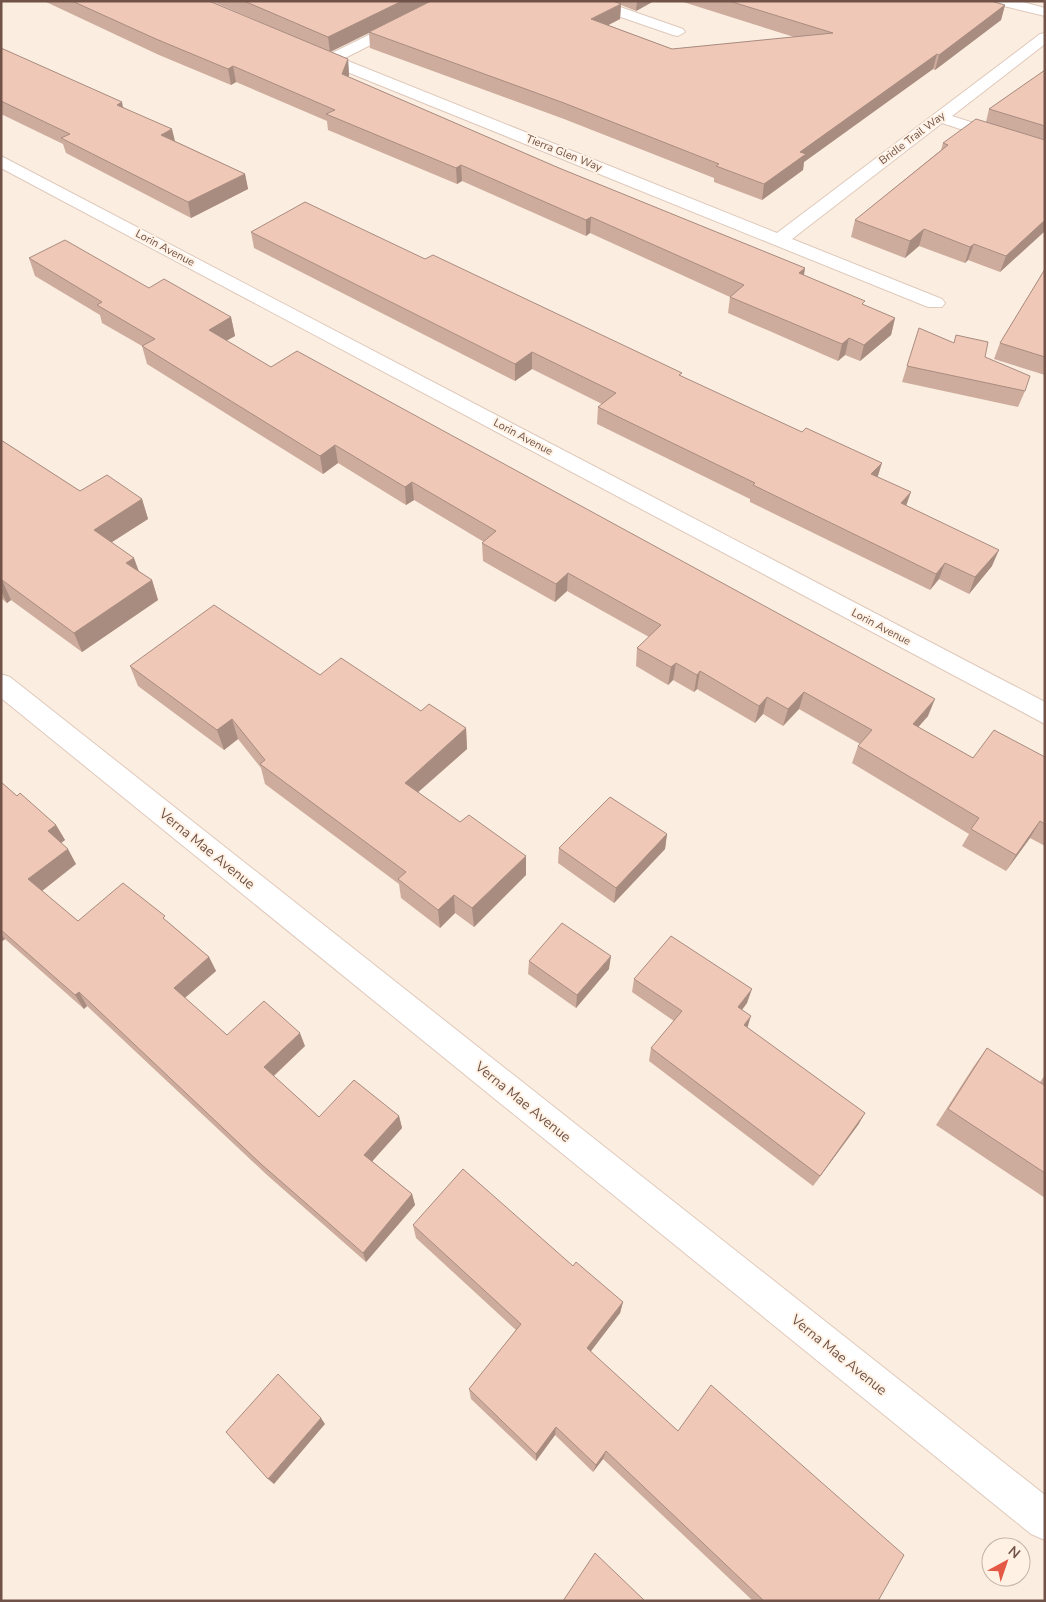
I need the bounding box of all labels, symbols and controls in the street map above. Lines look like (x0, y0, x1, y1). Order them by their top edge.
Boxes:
street label: Bridle Trail Way (876, 108, 948, 168)
street label: Tierra Glen Way (524, 131, 604, 175)
street label: Lorin Avenue (133, 226, 197, 270)
street label: Lorin Avenue (491, 415, 555, 459)
street label: Lorin Avenue (849, 605, 913, 649)
street label: Verna Mae Avenue (154, 804, 259, 894)
street label: Verna Mae Avenue (470, 1057, 575, 1147)
street label: Verna Mae Avenue (786, 1310, 891, 1400)
north arrow (981, 1537, 1031, 1587)
text: N (1004, 1542, 1024, 1563)

